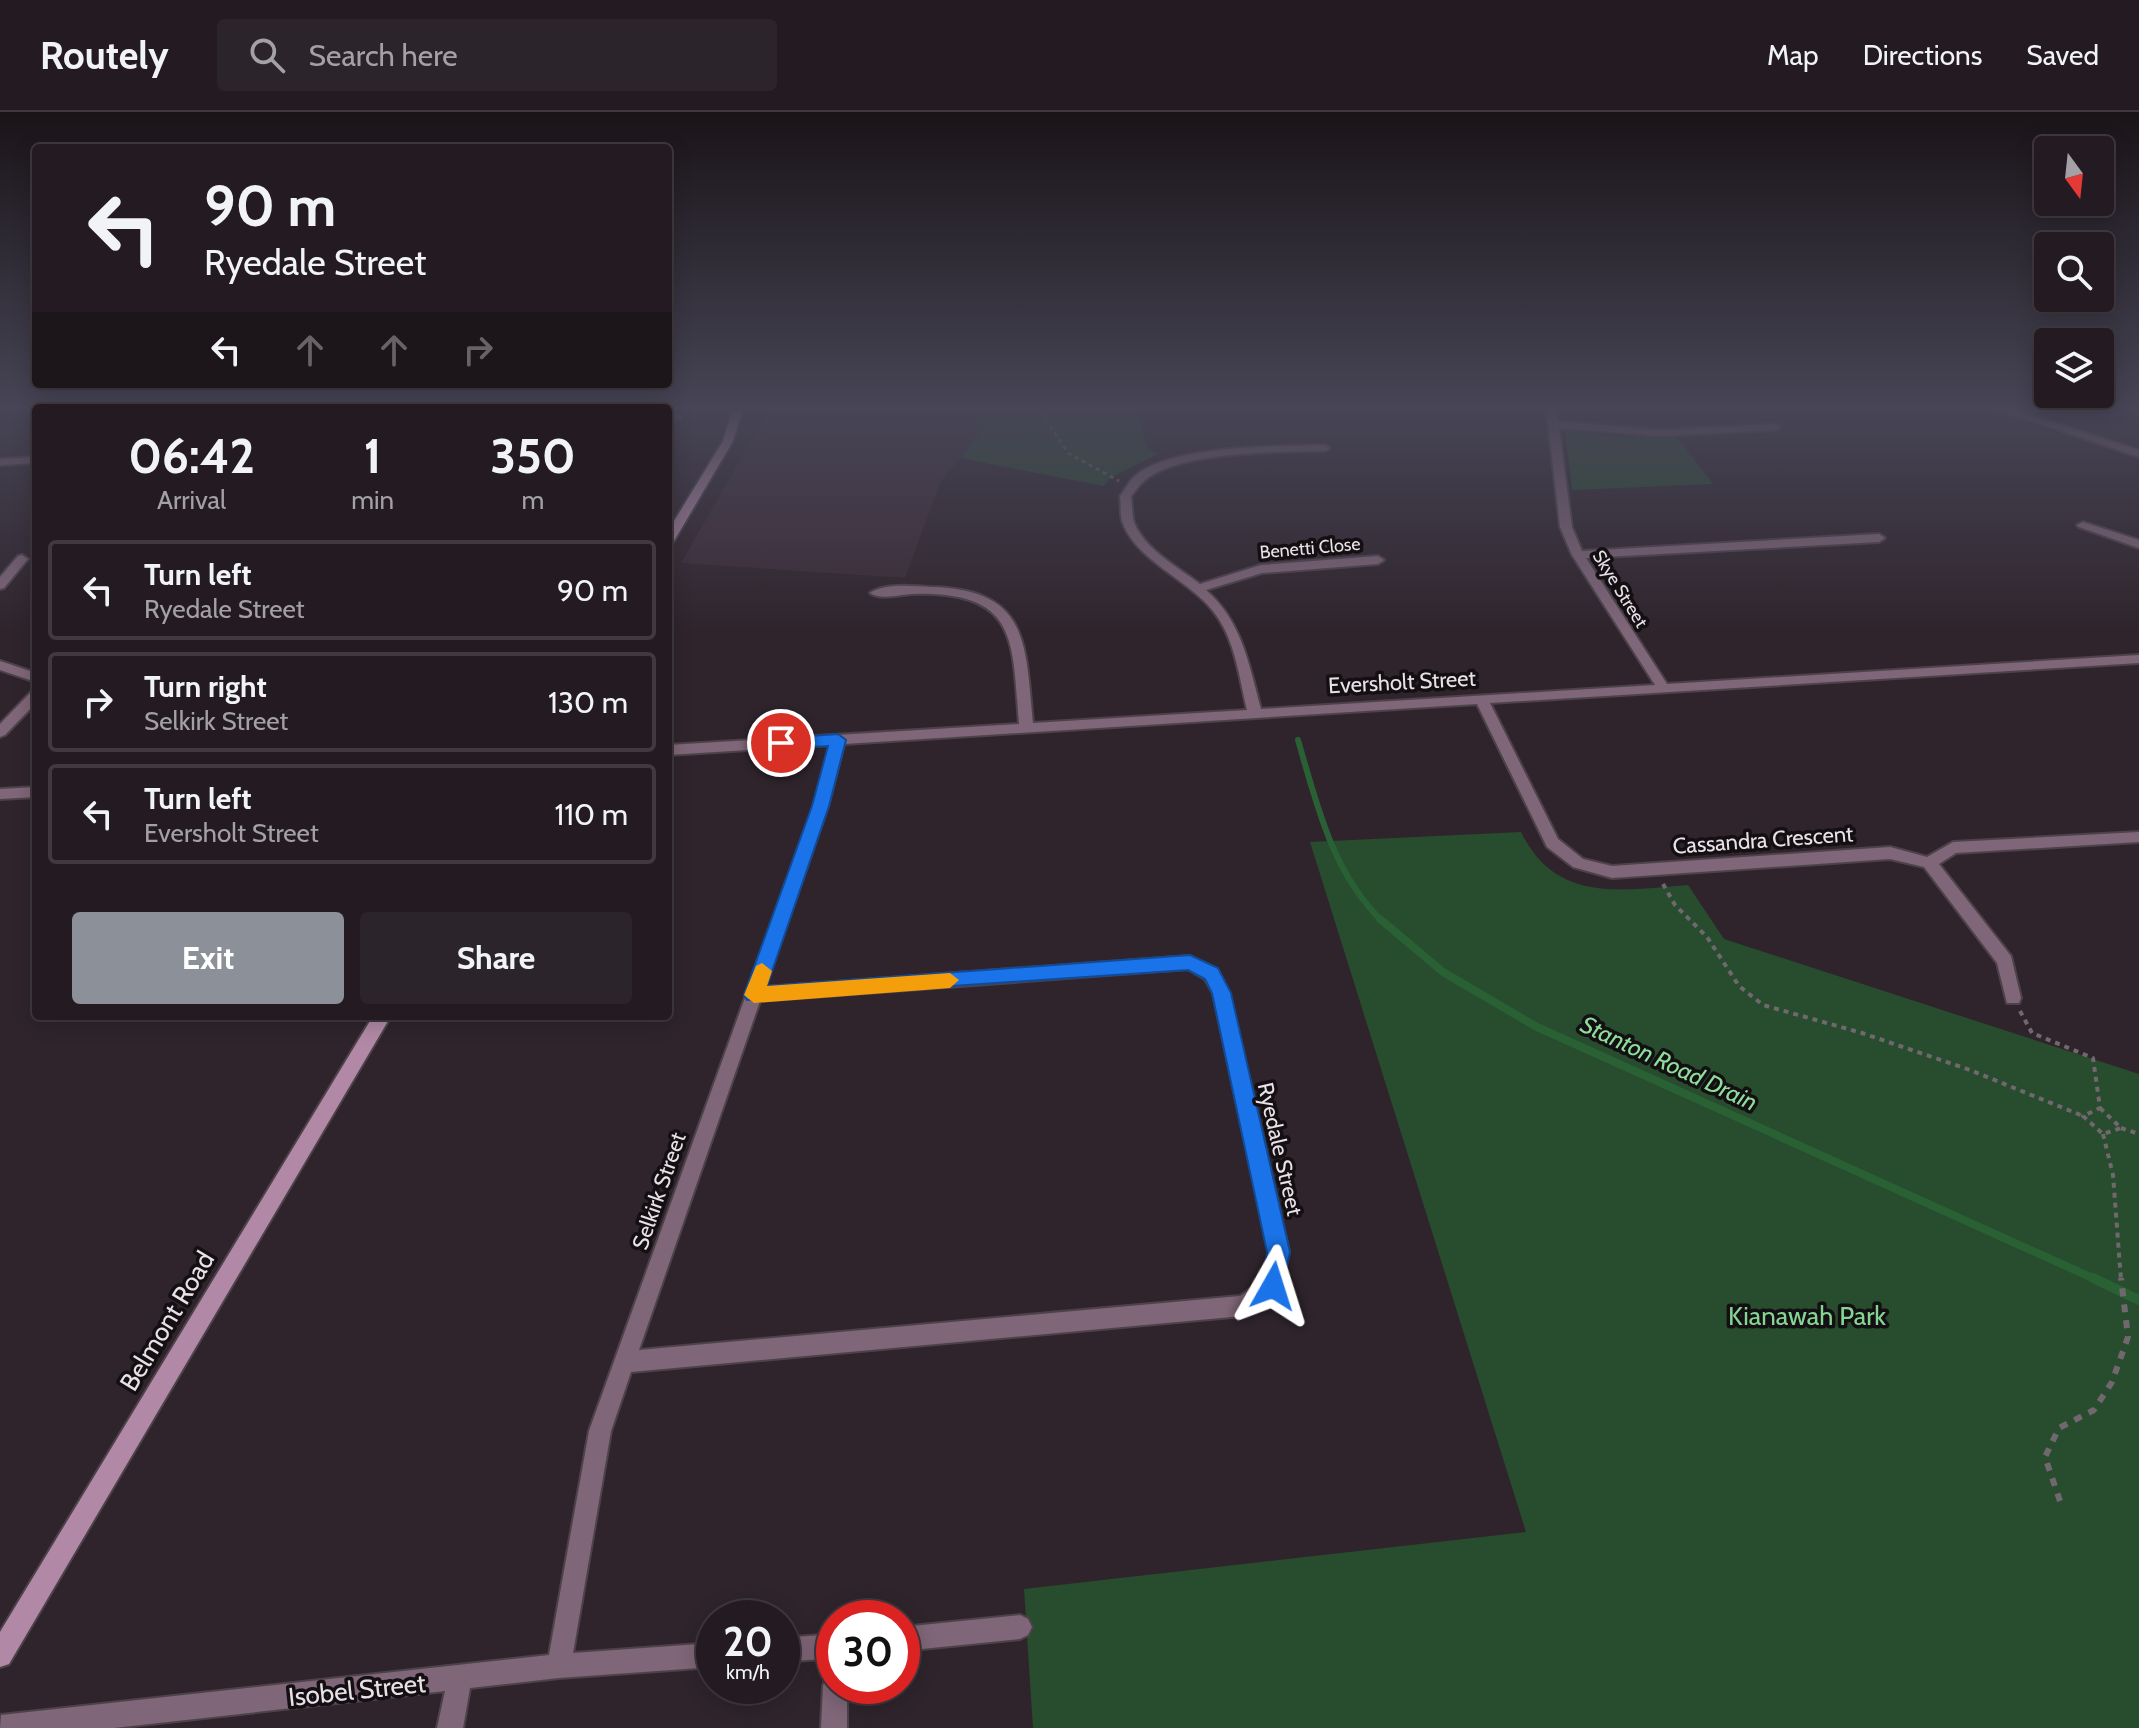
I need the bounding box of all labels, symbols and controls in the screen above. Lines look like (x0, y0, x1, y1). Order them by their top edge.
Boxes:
search box (217, 19, 777, 91)
text: Routely (40, 32, 169, 79)
icon: search (245, 33, 289, 77)
text: Search here (309, 37, 458, 74)
text: Map (1767, 38, 1819, 72)
text: Directions (1863, 38, 1982, 72)
text: Saved (2026, 38, 2099, 72)
north arrow (2034, 136, 2114, 216)
map controls (2034, 136, 2114, 408)
text: 90 m (204, 172, 336, 240)
icon: left (72, 176, 176, 280)
button: search (2034, 232, 2114, 312)
text: Ryedale Street (204, 240, 426, 284)
icon: left (204, 328, 248, 372)
icon: ahead (288, 328, 332, 372)
icon: ahead (372, 328, 416, 372)
icon: right (456, 328, 500, 372)
button: layers (2034, 328, 2114, 408)
text: 06:42 (128, 427, 255, 485)
text: 1 (364, 427, 381, 485)
text: 350 (490, 427, 576, 485)
text: Arrival (157, 484, 226, 516)
text: min (351, 484, 394, 516)
text: m (522, 484, 544, 516)
street label: Benetti Close (1259, 533, 1361, 563)
street label: Skye Street (1588, 546, 1652, 632)
text: Turn left (144, 556, 252, 593)
icon: left (76, 568, 120, 612)
text: 90 m (557, 572, 628, 609)
text: Ryedale Street (144, 593, 305, 625)
street label: Eversholt Street (1327, 665, 1477, 699)
text: Turn right (144, 668, 267, 705)
icon: right (76, 680, 120, 724)
text: 130 m (548, 684, 628, 721)
text: Selkirk Street (144, 705, 288, 737)
pin (747, 709, 815, 777)
icon: arrive (759, 721, 803, 765)
text: Turn left (144, 780, 252, 817)
icon: left (76, 792, 120, 836)
text: 110 m (554, 796, 628, 833)
text: Eversholt Street (144, 817, 319, 849)
street label: Cassandra Crescent (1672, 820, 1855, 860)
button: Exit (72, 912, 344, 1004)
button: Share (360, 912, 632, 1004)
water label: Stanton Road Drain (1576, 1009, 1762, 1117)
street label: Ryedale Street (1252, 1080, 1309, 1219)
street label: Selkirk Street (626, 1128, 692, 1253)
position arrow (1231, 1244, 1315, 1328)
street label: Belmont Road (113, 1245, 221, 1397)
park label: Kianawah Park (1728, 1300, 1886, 1332)
speed limit sign: 30 (816, 1600, 920, 1704)
text: 20 (723, 1617, 773, 1666)
text: km/h (726, 1660, 770, 1684)
street label: Isobel Street (287, 1667, 428, 1713)

